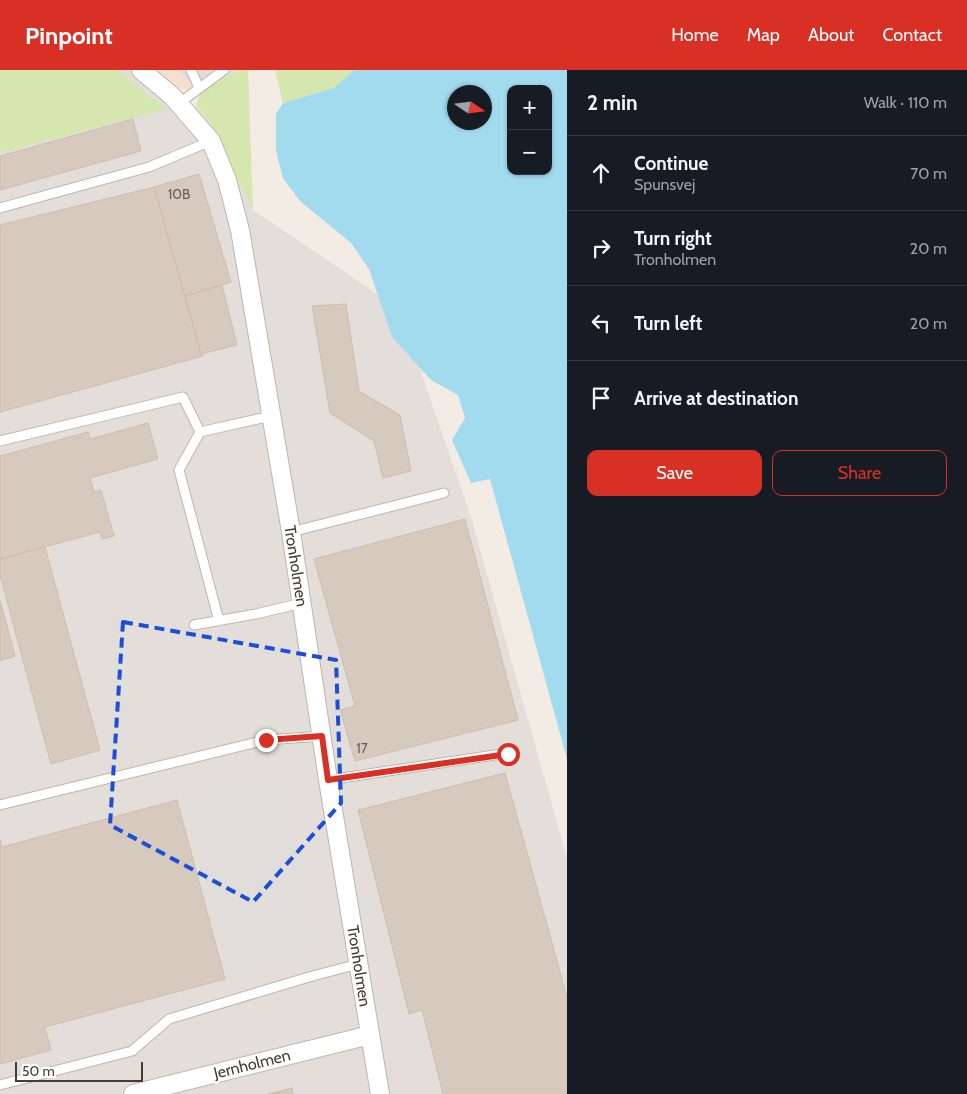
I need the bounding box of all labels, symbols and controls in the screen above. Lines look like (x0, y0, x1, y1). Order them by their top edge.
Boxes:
text: Pinpoint (25, 21, 113, 50)
text: Home (671, 24, 719, 46)
text: Map (747, 24, 780, 46)
text: About (808, 24, 854, 46)
text: Contact (882, 24, 942, 46)
north arrow (447, 85, 492, 130)
map controls (507, 85, 552, 175)
button: + (507, 85, 552, 130)
text: 2 min (587, 90, 638, 115)
text: Walk · 110 m (864, 93, 947, 112)
button: − (507, 130, 552, 175)
text: Continue (634, 152, 708, 175)
icon: ahead (587, 159, 615, 187)
text: 70 m (910, 164, 947, 183)
text: Spunsvej (634, 175, 695, 194)
house number: 10B (168, 185, 190, 203)
text: Turn right (634, 227, 712, 250)
icon: right (587, 234, 615, 262)
text: 20 m (910, 239, 947, 258)
text: Tronholmen (634, 250, 716, 269)
icon: left (587, 309, 615, 337)
text: Turn left (634, 312, 702, 335)
text: 20 m (910, 314, 947, 333)
icon: arrive (587, 384, 615, 412)
text: Arrive at destination (634, 387, 798, 410)
button: Save (587, 450, 762, 496)
button: Share (772, 450, 947, 496)
street label: Tronholmen (280, 524, 312, 608)
route end (255, 729, 278, 752)
house number: 17 (356, 739, 368, 757)
route start (497, 743, 520, 766)
street label: Tronholmen (343, 924, 375, 1008)
street label: Jernholmen (211, 1045, 292, 1083)
scale bar (15, 1059, 142, 1082)
text: 50 m (22, 1062, 55, 1080)

